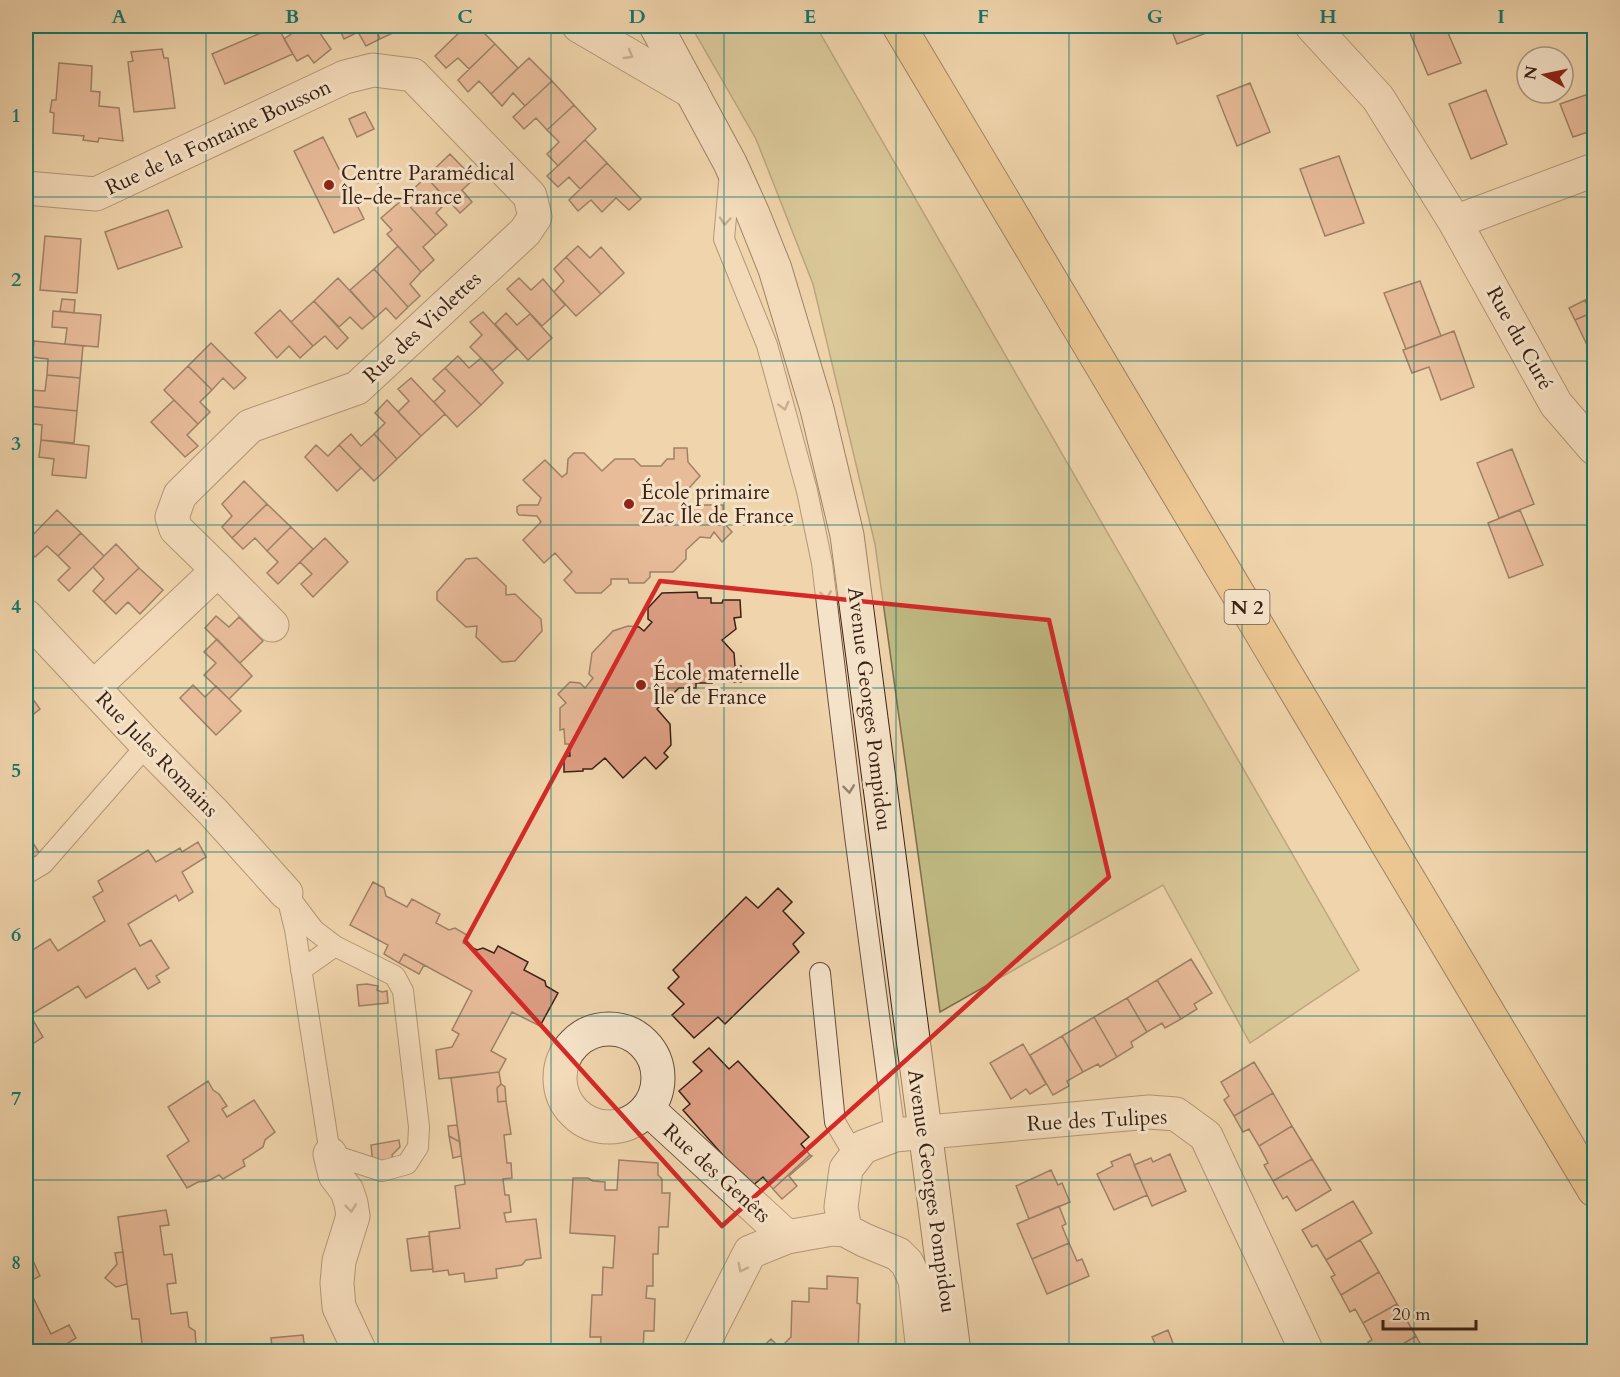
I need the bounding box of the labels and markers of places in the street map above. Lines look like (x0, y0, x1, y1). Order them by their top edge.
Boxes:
place label: Centre Paramédical Île-de-France (341, 159, 515, 212)
marker: Centre Paramédical Île-de-France (322, 178, 336, 192)
place label: École primaire Zac Île de France (641, 478, 794, 531)
marker: École primaire Zac Île de France (622, 497, 636, 511)
place label: École maternelle Île de France (653, 659, 800, 712)
marker: École maternelle Île de France (634, 678, 648, 692)

